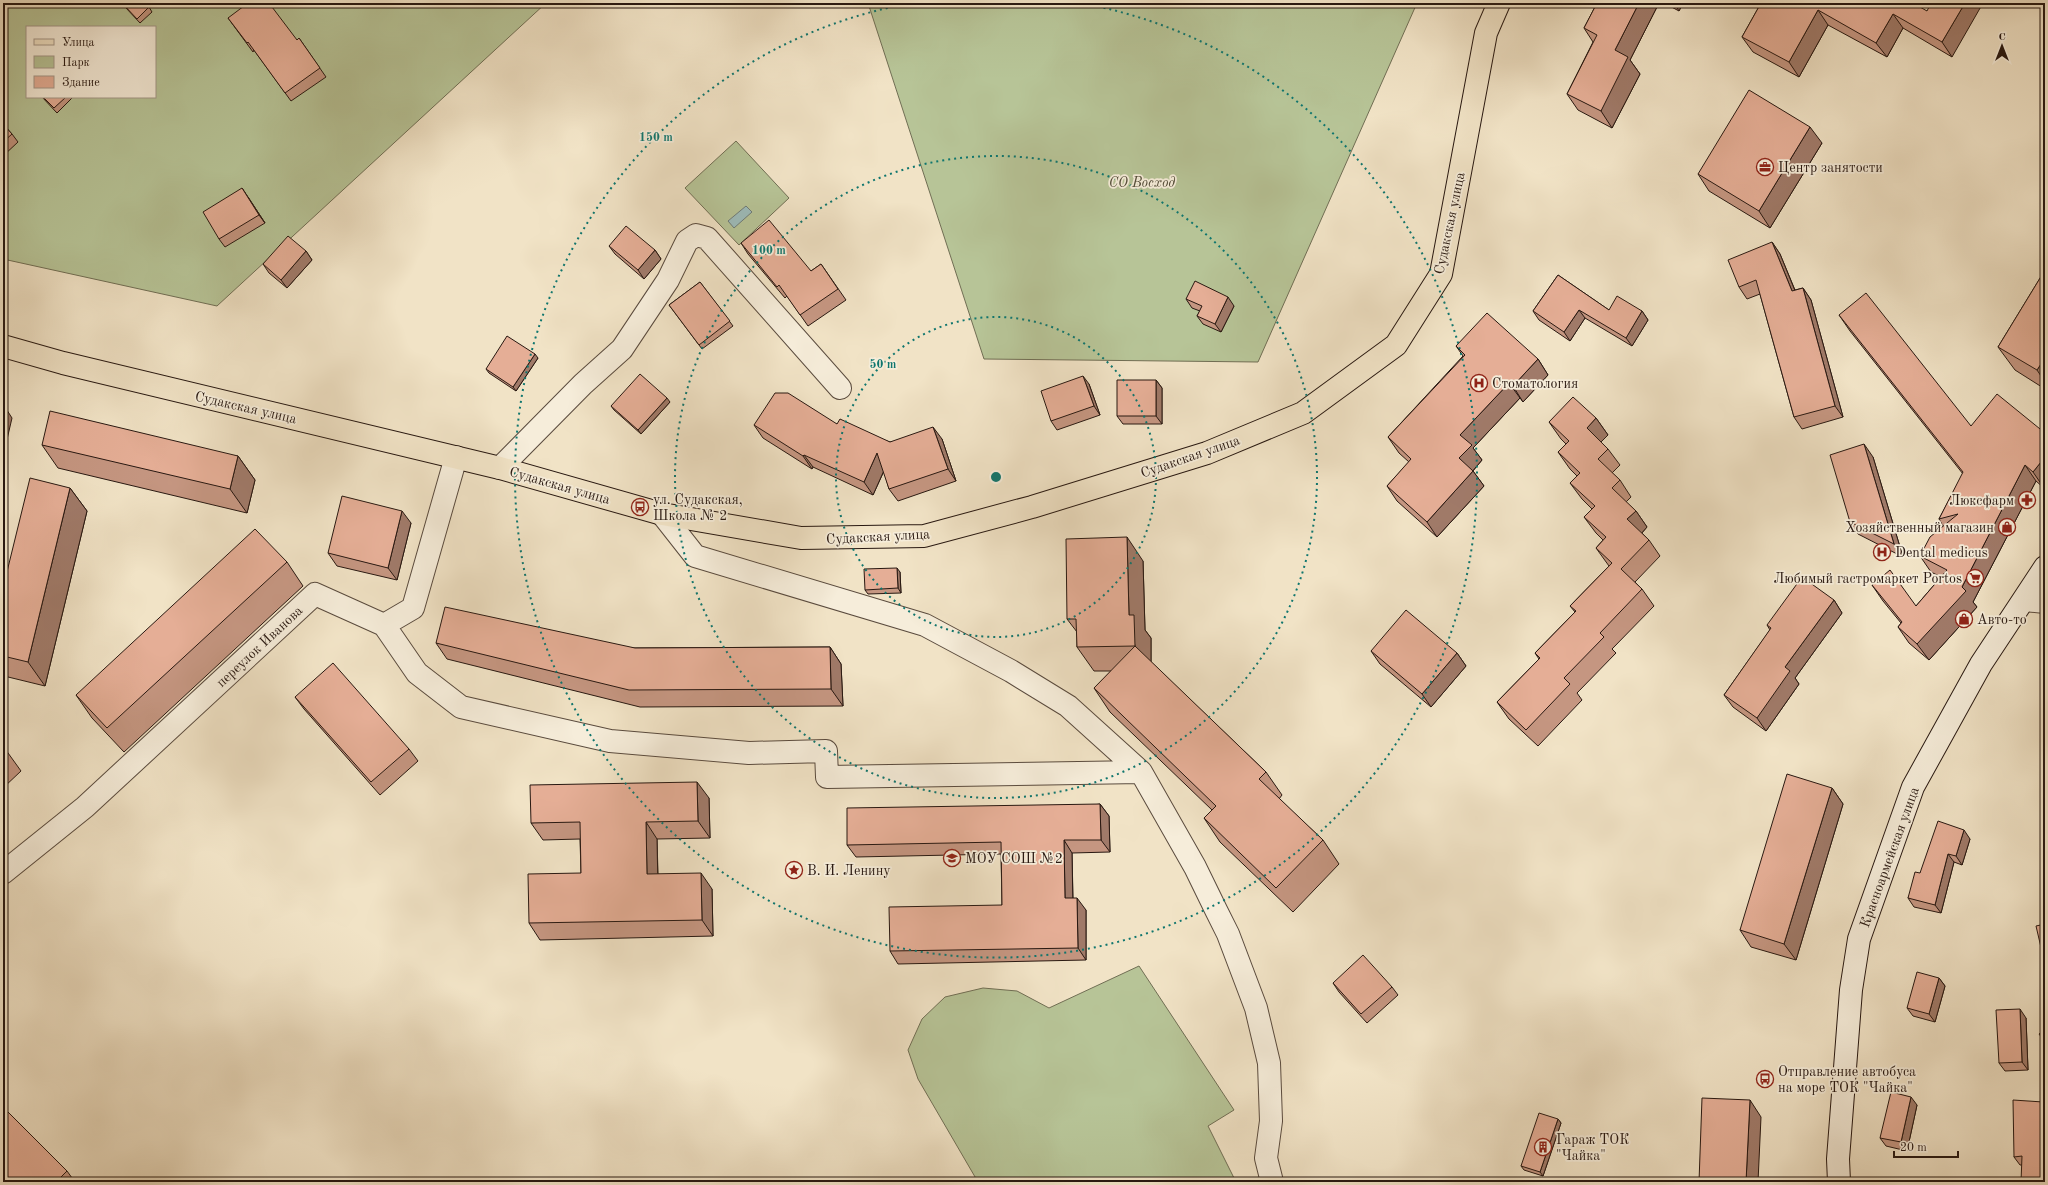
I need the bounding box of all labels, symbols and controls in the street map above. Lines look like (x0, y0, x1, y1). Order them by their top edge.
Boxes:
legend (26, 26, 156, 98)
north arrow (1982, 26, 2022, 66)
text: С (1998, 32, 2006, 43)
text: Улица (62, 37, 95, 49)
text: Парк (62, 57, 90, 69)
text: Здание (62, 77, 100, 89)
text: 150 m (639, 131, 673, 144)
office icon: Центр занятости (1755, 157, 1775, 177)
place label: Центр занятости (1778, 161, 1883, 175)
street label: Судакская улица (1432, 171, 1468, 276)
park label: СО Восход (1109, 176, 1175, 190)
text: 100 m (752, 245, 786, 257)
text: 50 m (870, 358, 897, 371)
hospital icon: Стоматология (1469, 373, 1489, 393)
place label: Стоматология (1492, 377, 1578, 391)
street label: Судакская улица (194, 389, 298, 427)
street label: Судакская улица (1139, 433, 1242, 481)
street label: Судакская улица (508, 465, 612, 507)
centre of rings (989, 470, 1003, 484)
pharmacy icon: Люксфарм (2017, 490, 2037, 510)
place label: ул. Судакская, Школа № 2 (653, 493, 743, 523)
place label: Люксфарм (1949, 494, 2014, 509)
bus stop icon: ул. Судакская, Школа № 2 (630, 497, 650, 517)
shop icon: Хозяйственный магазин (1997, 517, 2017, 537)
place label: Хозяйственный магазин (1845, 521, 1994, 535)
street label: Судакская улица (826, 527, 930, 547)
hospital icon: Dental medicus (1872, 542, 1892, 562)
place label: Dental medicus (1895, 546, 1988, 560)
supermarket icon: Любимый гастромаркет Portos (1965, 568, 1985, 588)
place label: Любимый гастромаркет Portos (1773, 572, 1962, 586)
street label: переулок Иванова (214, 603, 305, 690)
shop icon: Авто-то (1954, 609, 1974, 629)
place label: Авто-то (1977, 613, 2027, 627)
street label: Красноармейская улица (1858, 785, 1922, 929)
school or university icon: МОУ СОШ №2 (942, 848, 962, 868)
place label: МОУ СОШ №2 (965, 852, 1063, 866)
place icon: В. И. Ленину (784, 860, 804, 880)
place label: В. И. Ленину (807, 864, 891, 878)
place label: Отправление автобуса на море ТОК "Чайка" (1778, 1065, 1916, 1095)
bus stop icon: Отправление автобуса на море ТОК "Чайка" (1755, 1069, 1775, 1089)
place label: Гараж ТОК "Чайка" (1556, 1133, 1629, 1163)
scale bar (1894, 1133, 1958, 1159)
building icon: Гараж ТОК "Чайка" (1533, 1137, 1553, 1157)
text: 20 m (1900, 1142, 1927, 1154)

